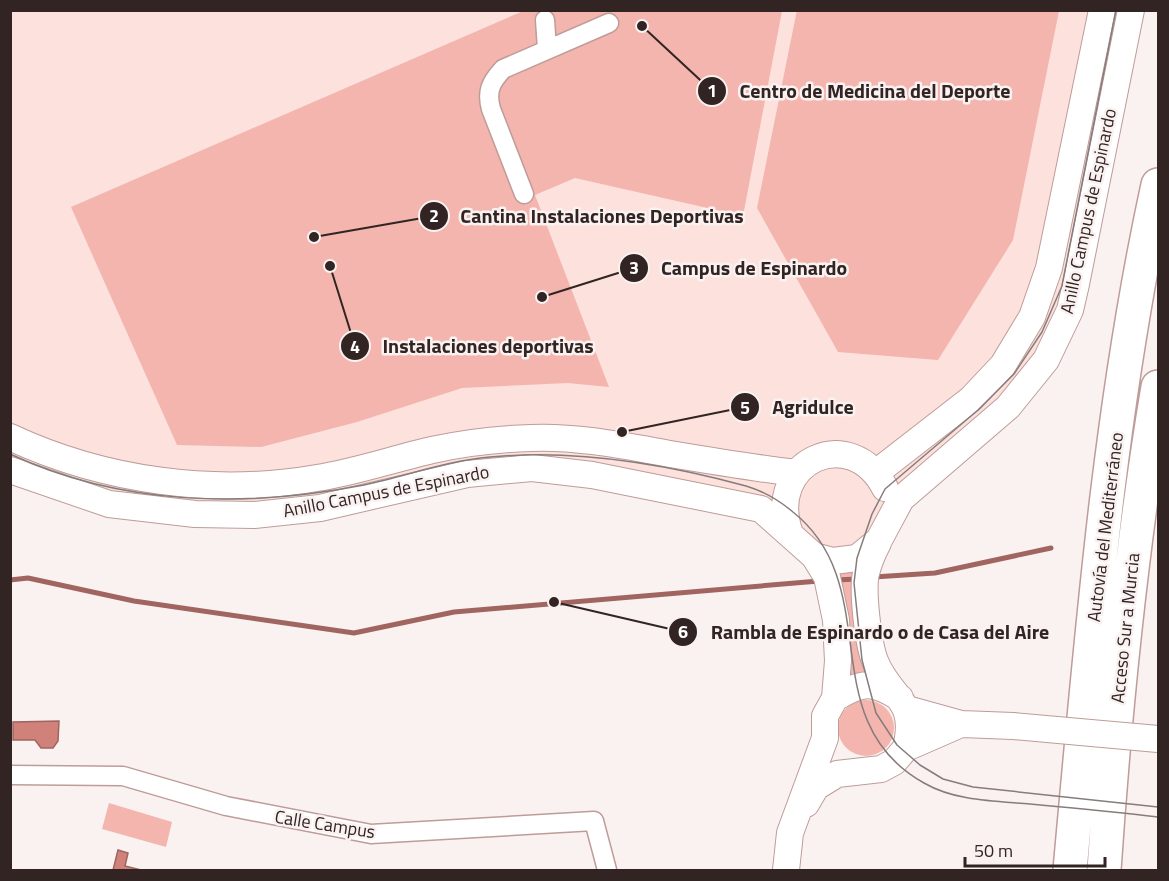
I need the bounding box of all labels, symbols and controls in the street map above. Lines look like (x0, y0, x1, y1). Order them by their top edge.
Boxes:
callout: Centro de Medicina del Deporte (697, 72, 1022, 110)
text: Centro de Medicina del Deporte (740, 75, 1010, 106)
text: 1 (707, 77, 717, 104)
street label: Anillo Campus de Espinardo (1053, 106, 1123, 316)
callout: Cantina Instalaciones Deportivas (419, 197, 756, 235)
text: Cantina Instalaciones Deportivas (460, 200, 744, 231)
text: 2 (429, 202, 439, 229)
callout: Campus de Espinardo (619, 249, 859, 287)
text: Campus de Espinardo (661, 252, 847, 283)
text: 3 (629, 254, 639, 281)
callout: Instalaciones deportivas (340, 327, 606, 365)
text: Instalaciones deportivas (382, 330, 594, 361)
text: 4 (350, 333, 360, 360)
callout: Agridulce (730, 388, 866, 426)
text: Agridulce (772, 391, 854, 422)
text: 5 (740, 394, 750, 421)
street label: Autovía del Mediterráneo (1080, 431, 1130, 623)
street label: Anillo Campus de Espinardo (281, 458, 491, 524)
street label: Acceso Sur a Murcia (1104, 551, 1146, 705)
callout: Rambla de Espinardo o de Casa del Aire (668, 613, 1061, 651)
text: Rambla de Espinardo o de Casa del Aire (711, 616, 1049, 647)
text: 6 (678, 618, 688, 645)
street label: Calle Campus (273, 803, 377, 845)
scale bar (965, 830, 1104, 868)
text: 50 m (974, 837, 1013, 864)

